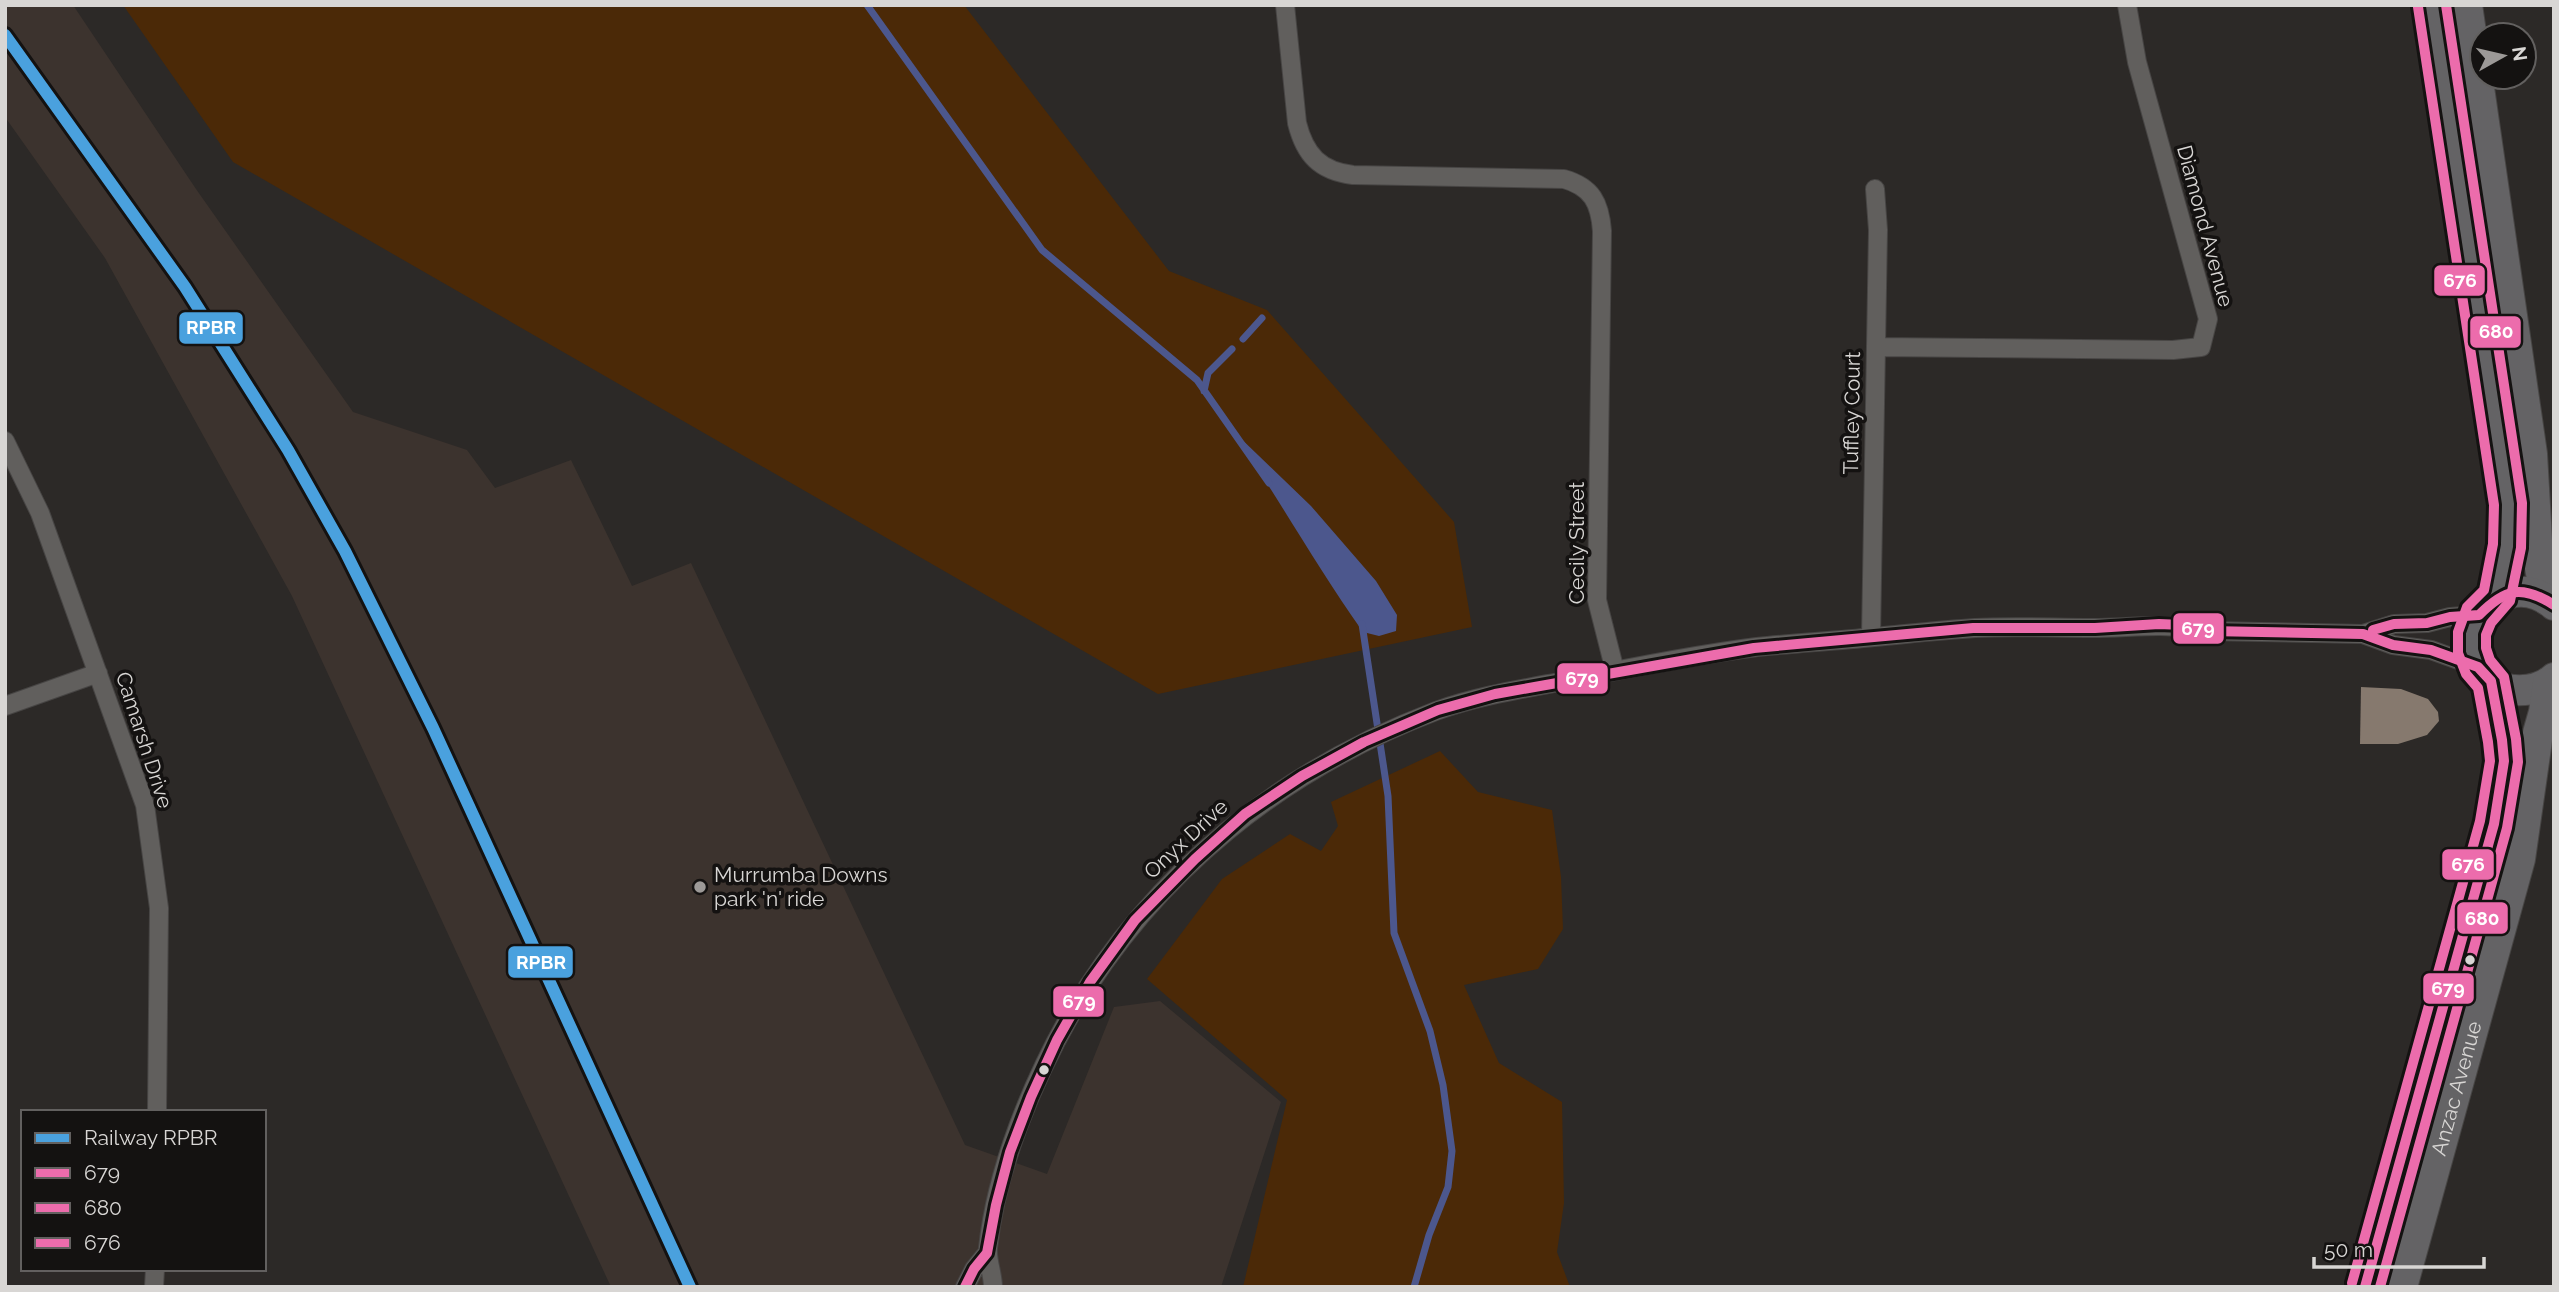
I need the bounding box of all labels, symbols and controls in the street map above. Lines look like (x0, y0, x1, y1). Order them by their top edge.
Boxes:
north arrow (2468, 21, 2538, 91)
text: N (2508, 45, 2532, 62)
street label: Diamond Avenue (2172, 142, 2239, 310)
line badge: 676 (2433, 264, 2486, 297)
text: 676 (2443, 269, 2477, 291)
line badge: RPBR (178, 311, 244, 345)
line badge: 680 (2469, 315, 2522, 349)
text: RPBR (186, 316, 236, 338)
text: 680 (2479, 320, 2513, 342)
street label: Tuffley Court (1838, 351, 1865, 475)
street label: Cecily Street (1564, 482, 1589, 604)
line badge: 679 (2172, 612, 2225, 645)
text: 679 (2181, 617, 2215, 639)
line badge: 679 (1556, 662, 1609, 695)
text: 679 (1565, 667, 1599, 689)
street label: Camarsh Drive (111, 669, 178, 811)
street label: Onyx Drive (1139, 794, 1233, 884)
line badge: 676 (2441, 848, 2495, 881)
text: 676 (2451, 853, 2485, 875)
place label: Murrumba Downs park 'n' ride (714, 862, 888, 911)
marker: Murrumba Downs park 'n' ride (692, 879, 708, 895)
line badge: 680 (2456, 901, 2509, 935)
text: 680 (2465, 907, 2499, 929)
line badge: RPBR (507, 945, 574, 979)
text: RPBR (516, 951, 566, 973)
unlabelled marker (2463, 953, 2477, 967)
line badge: 679 (2422, 972, 2475, 1005)
text: 679 (2431, 977, 2465, 999)
line badge: 679 (1052, 985, 1105, 1018)
text: 679 (1062, 990, 1096, 1012)
street label: Anzac Avenue (2426, 1018, 2487, 1158)
unlabelled marker (1037, 1063, 1051, 1077)
legend (21, 1110, 266, 1271)
text: Railway RPBR (84, 1125, 218, 1150)
text: 679 (84, 1160, 120, 1185)
text: 680 (84, 1195, 122, 1220)
scale bar (2314, 1226, 2484, 1270)
text: 676 (84, 1230, 121, 1255)
text: 50 m (2324, 1237, 2373, 1262)

